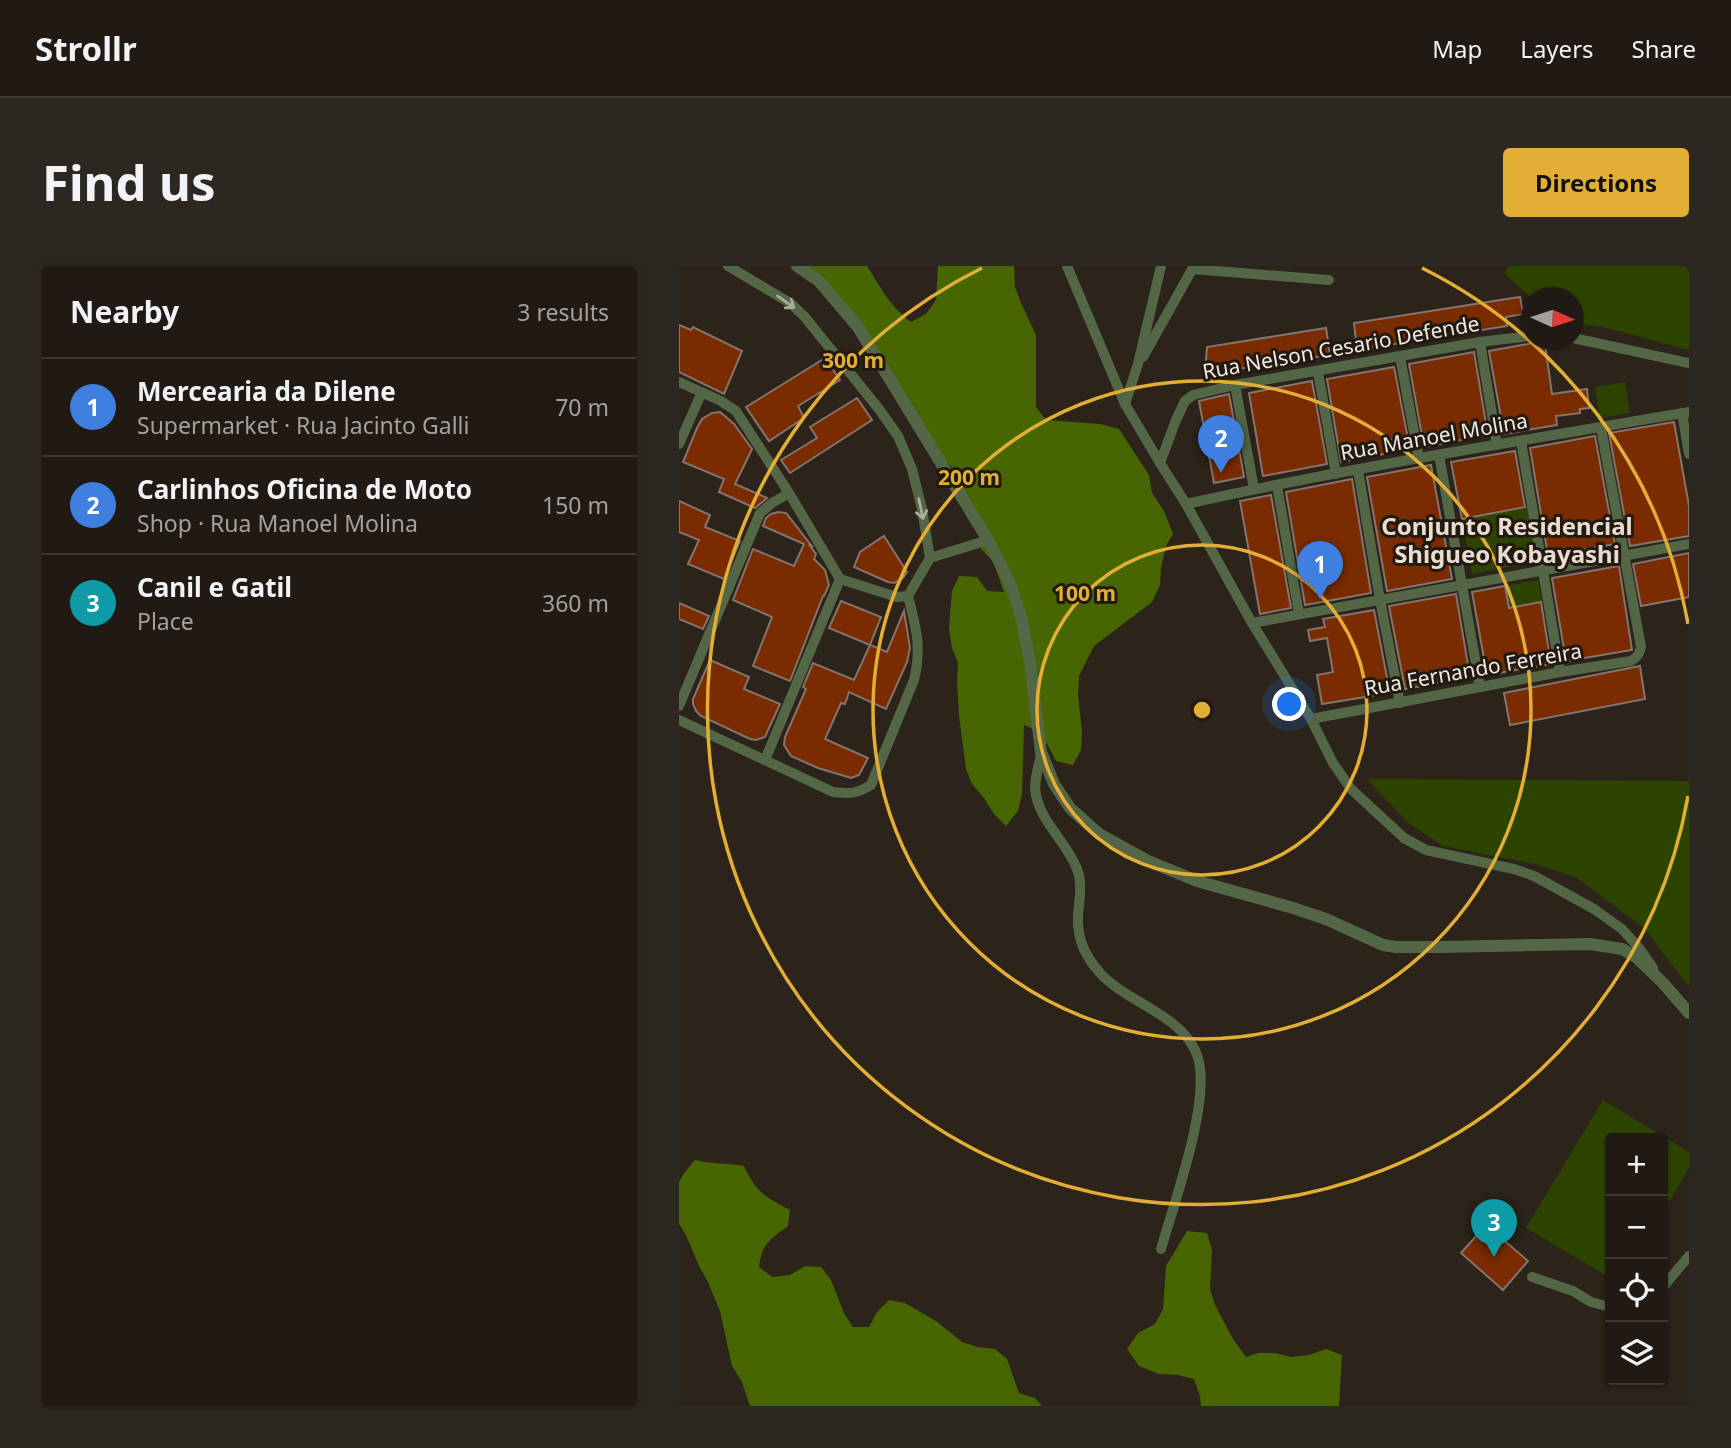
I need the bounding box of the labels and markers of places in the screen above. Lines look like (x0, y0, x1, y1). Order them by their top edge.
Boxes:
pin: 2 (1198, 415, 1244, 473)
pin: 1 (1297, 541, 1343, 599)
centre of rings (1190, 698, 1214, 722)
pin: 3 (1471, 1199, 1517, 1257)

